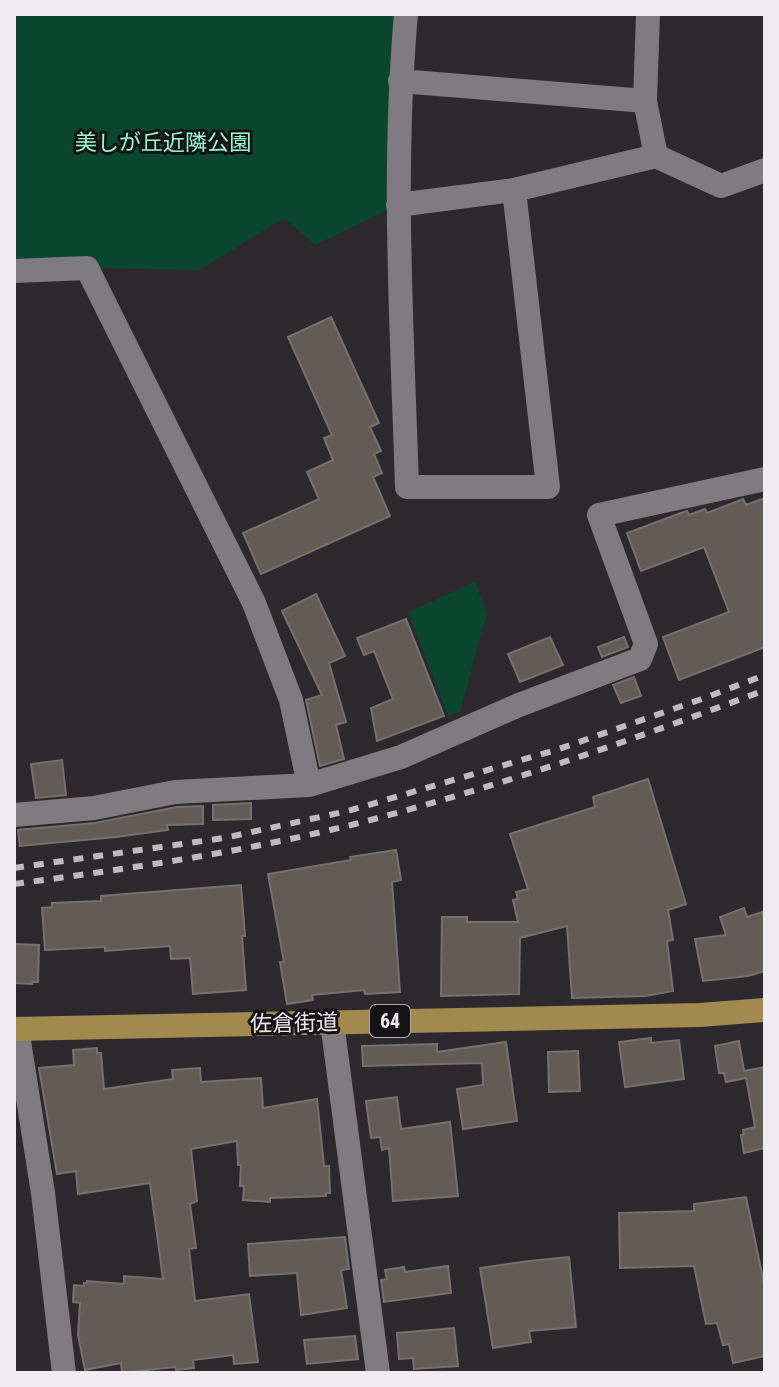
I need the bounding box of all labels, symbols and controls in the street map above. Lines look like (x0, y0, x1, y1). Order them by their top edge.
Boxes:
park label: 美しが丘近隣公園 (75, 130, 251, 155)
road number: 64 (370, 1005, 410, 1037)
street label: 佐倉街道 (250, 1010, 338, 1036)

